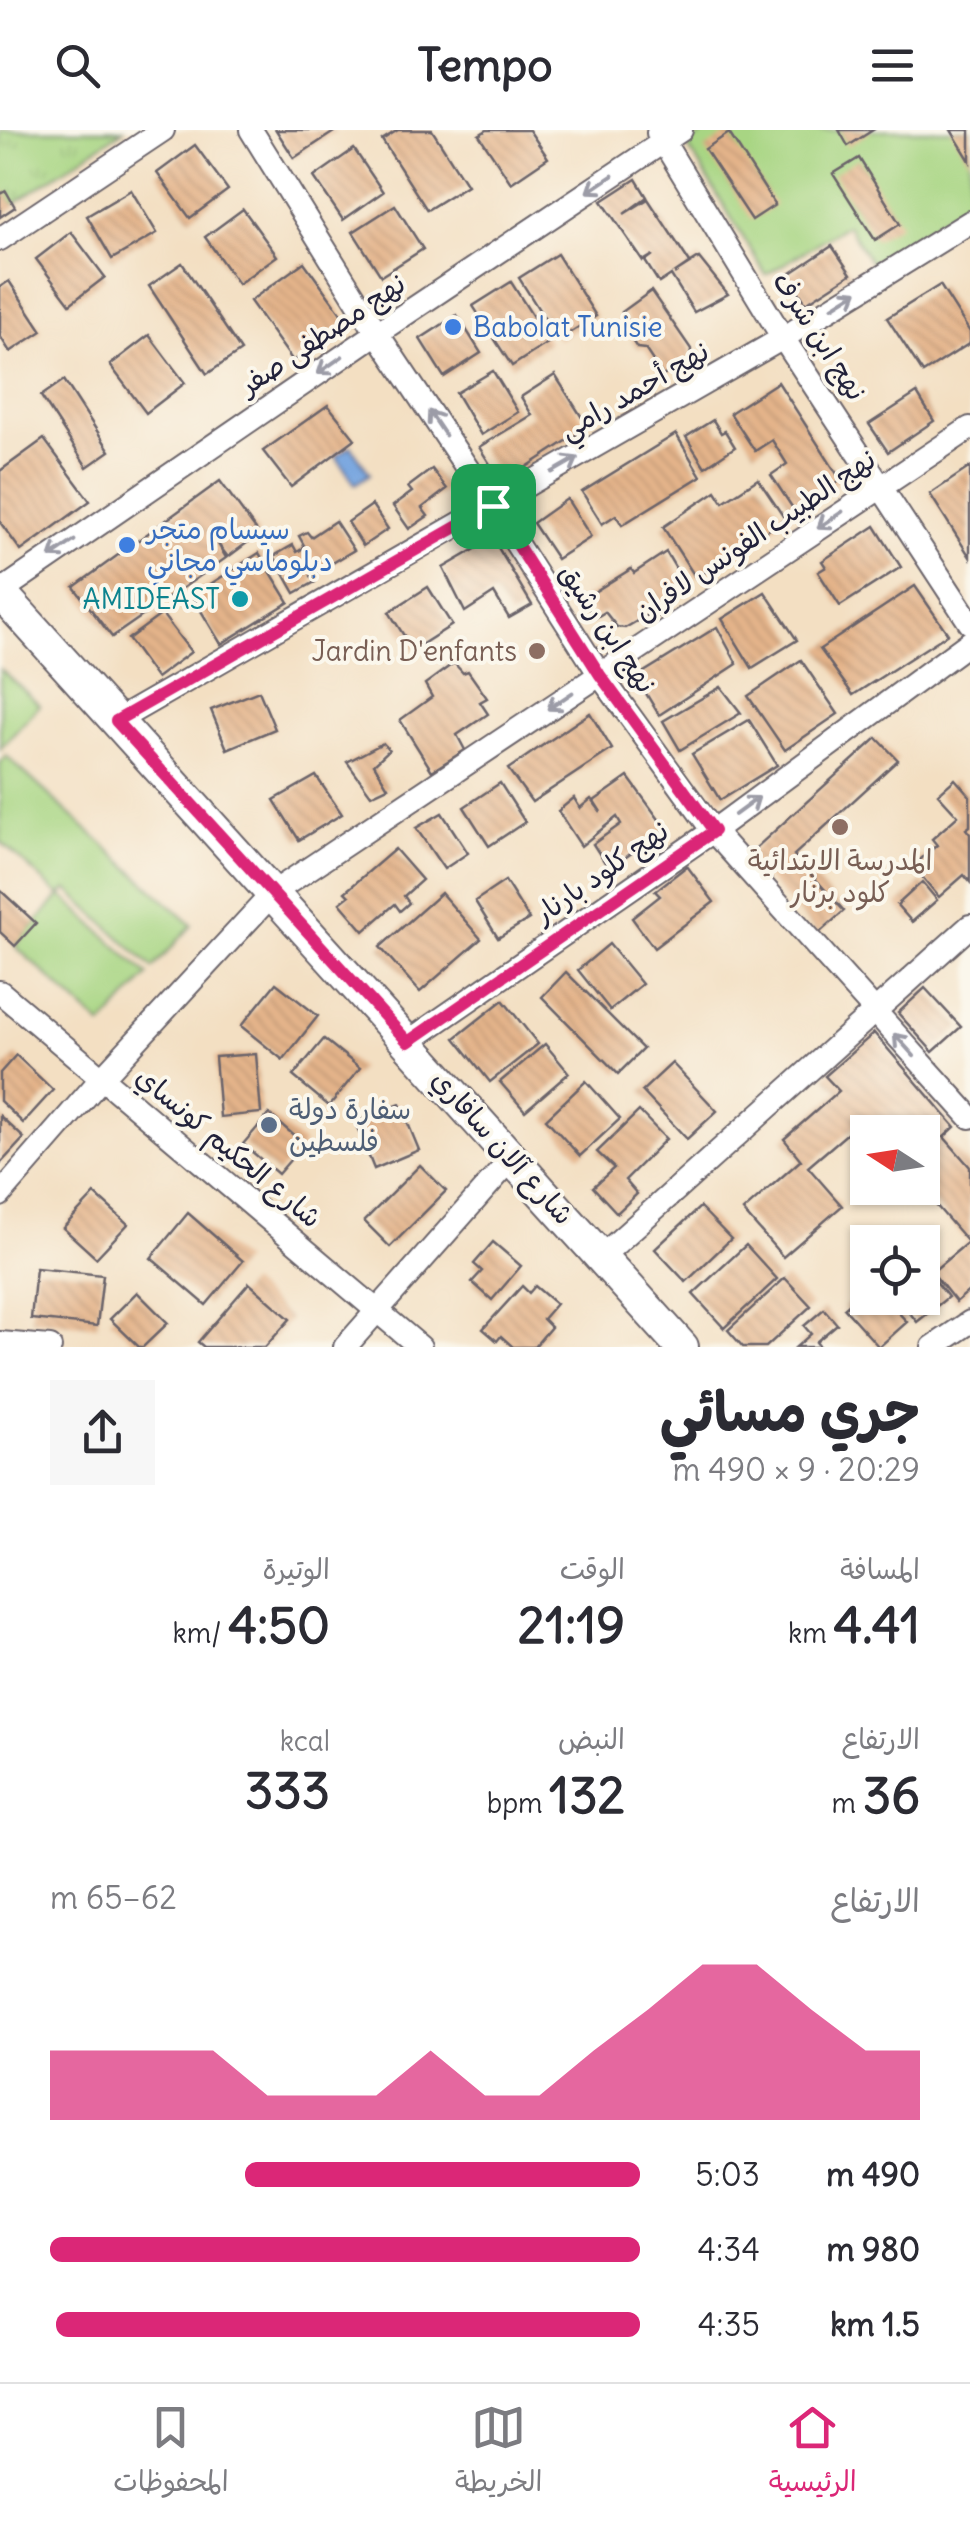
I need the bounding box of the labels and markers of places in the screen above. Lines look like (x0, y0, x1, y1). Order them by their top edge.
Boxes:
place label: Babolat Tunisie (473, 309, 663, 345)
marker: Babolat Tunisie (442, 316, 464, 338)
pin (451, 464, 536, 549)
place label: سيسام متجر دبلوماسي مجاني (145, 511, 333, 586)
marker: سيسام متجر دبلوماسي مجاني (116, 534, 138, 556)
place label: AMIDEAST (83, 581, 220, 617)
marker: AMIDEAST (229, 588, 251, 610)
place label: Jardin D'enfants (312, 633, 517, 669)
marker: Jardin D'enfants (526, 640, 548, 662)
marker: المدرسة الابتدائية كلود برنار (829, 816, 851, 838)
place label: المدرسة الابتدائية كلود برنار (748, 842, 932, 911)
place label: سفارة دولة فلسطين (289, 1091, 411, 1159)
marker: سفارة دولة فلسطين (258, 1114, 280, 1136)

